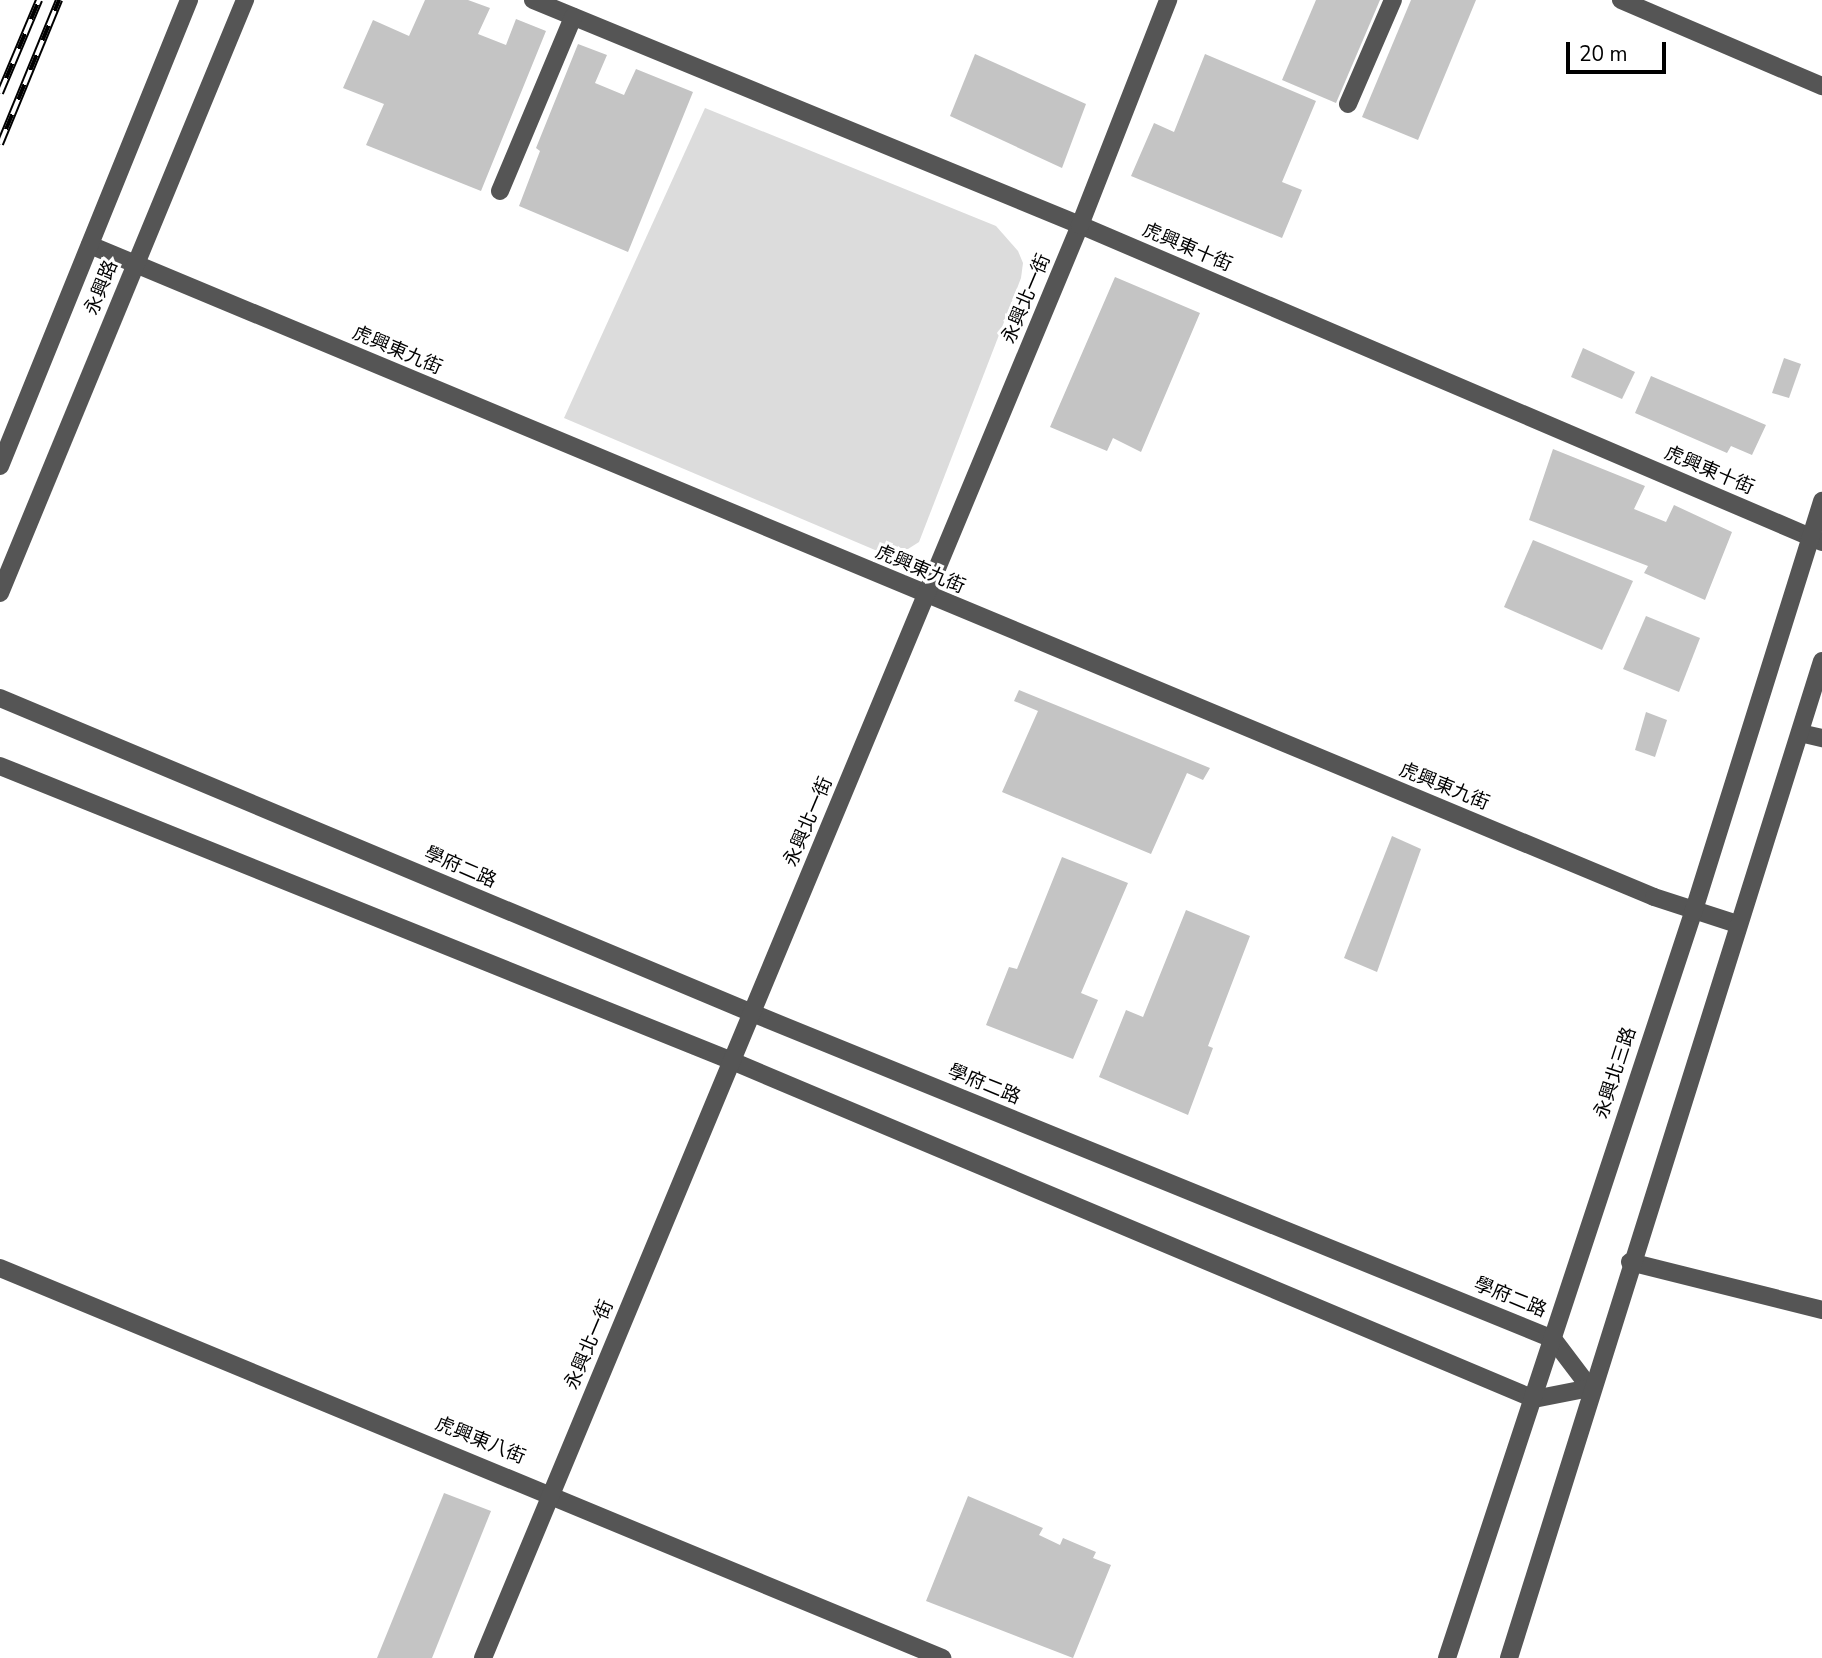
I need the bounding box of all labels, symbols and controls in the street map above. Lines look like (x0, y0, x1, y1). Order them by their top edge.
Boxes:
scale bar (1570, 28, 1670, 72)
text: 20 m (1579, 40, 1628, 68)
street label: 虎興東十街 (1139, 219, 1235, 277)
street label: 永興北一街 (998, 251, 1056, 347)
street label: 永興路 (81, 257, 123, 319)
street label: 虎興東九街 (349, 322, 445, 380)
street label: 虎興東十街 (1661, 442, 1757, 500)
street label: 虎興東九街 (872, 541, 968, 599)
street label: 虎興東九街 (1396, 759, 1492, 815)
street label: 永興北一街 (780, 774, 838, 870)
street label: 學府二路 (421, 843, 499, 893)
street label: 永興北三路 (1590, 1024, 1642, 1122)
street label: 學府二路 (944, 1060, 1024, 1110)
street label: 學府二路 (1470, 1273, 1550, 1323)
street label: 永興北一街 (561, 1297, 619, 1393)
street label: 虎興東八街 (432, 1413, 528, 1469)

